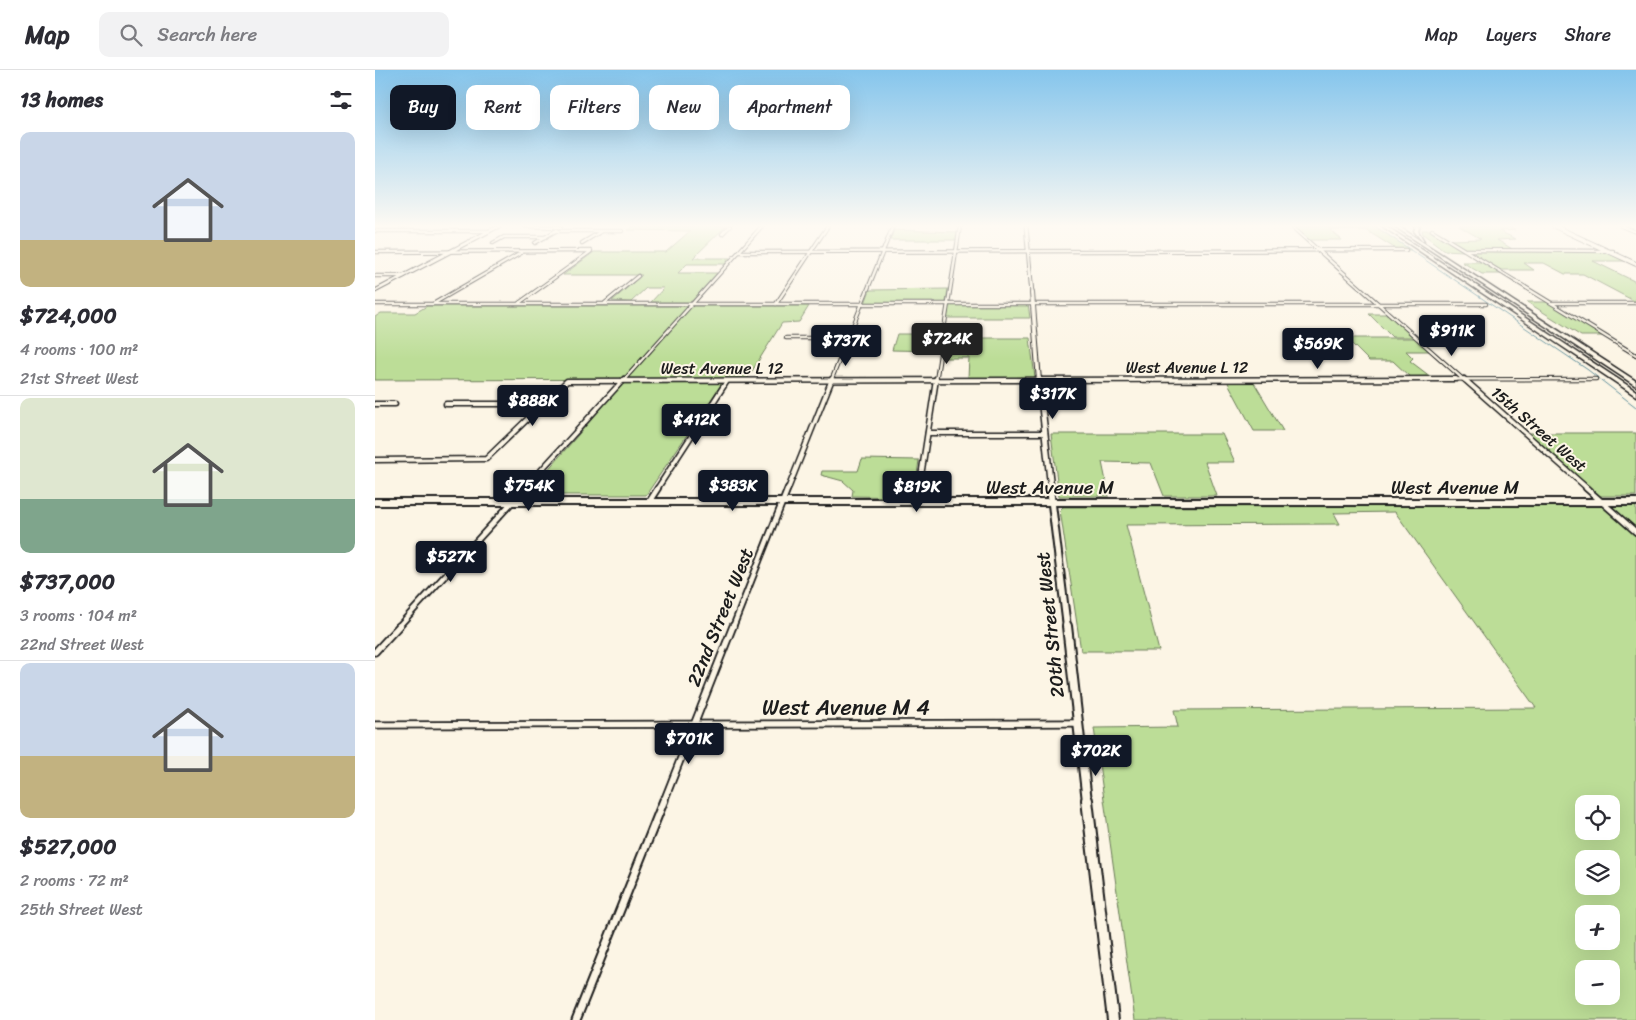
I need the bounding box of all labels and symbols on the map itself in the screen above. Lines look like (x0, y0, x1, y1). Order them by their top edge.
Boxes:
pin: $911K (1417, 314, 1487, 357)
pin: $724K (912, 322, 982, 365)
pin: $737K (811, 324, 881, 367)
pin: $569K (1283, 328, 1353, 370)
street label: West Avenue L 12 (1126, 353, 1248, 382)
street label: West Avenue L 12 (661, 354, 783, 383)
pin: $317K (1018, 378, 1088, 420)
street label: 15th Street West (1484, 379, 1594, 479)
pin: $888K (498, 384, 568, 427)
pin: $412K (661, 404, 731, 446)
pin: $754K (494, 470, 564, 512)
pin: $383K (698, 470, 768, 512)
pin: $819K (882, 470, 952, 513)
street label: West Avenue M (986, 471, 1115, 504)
street label: West Avenue M (1391, 471, 1520, 504)
pin: $527K (416, 540, 486, 583)
street label: 22nd Street West (677, 543, 763, 691)
street label: 20th Street West (1026, 551, 1074, 699)
street label: West Avenue M 4 (762, 688, 930, 727)
pin: $701K (654, 722, 724, 765)
pin: $702K (1061, 734, 1131, 777)

